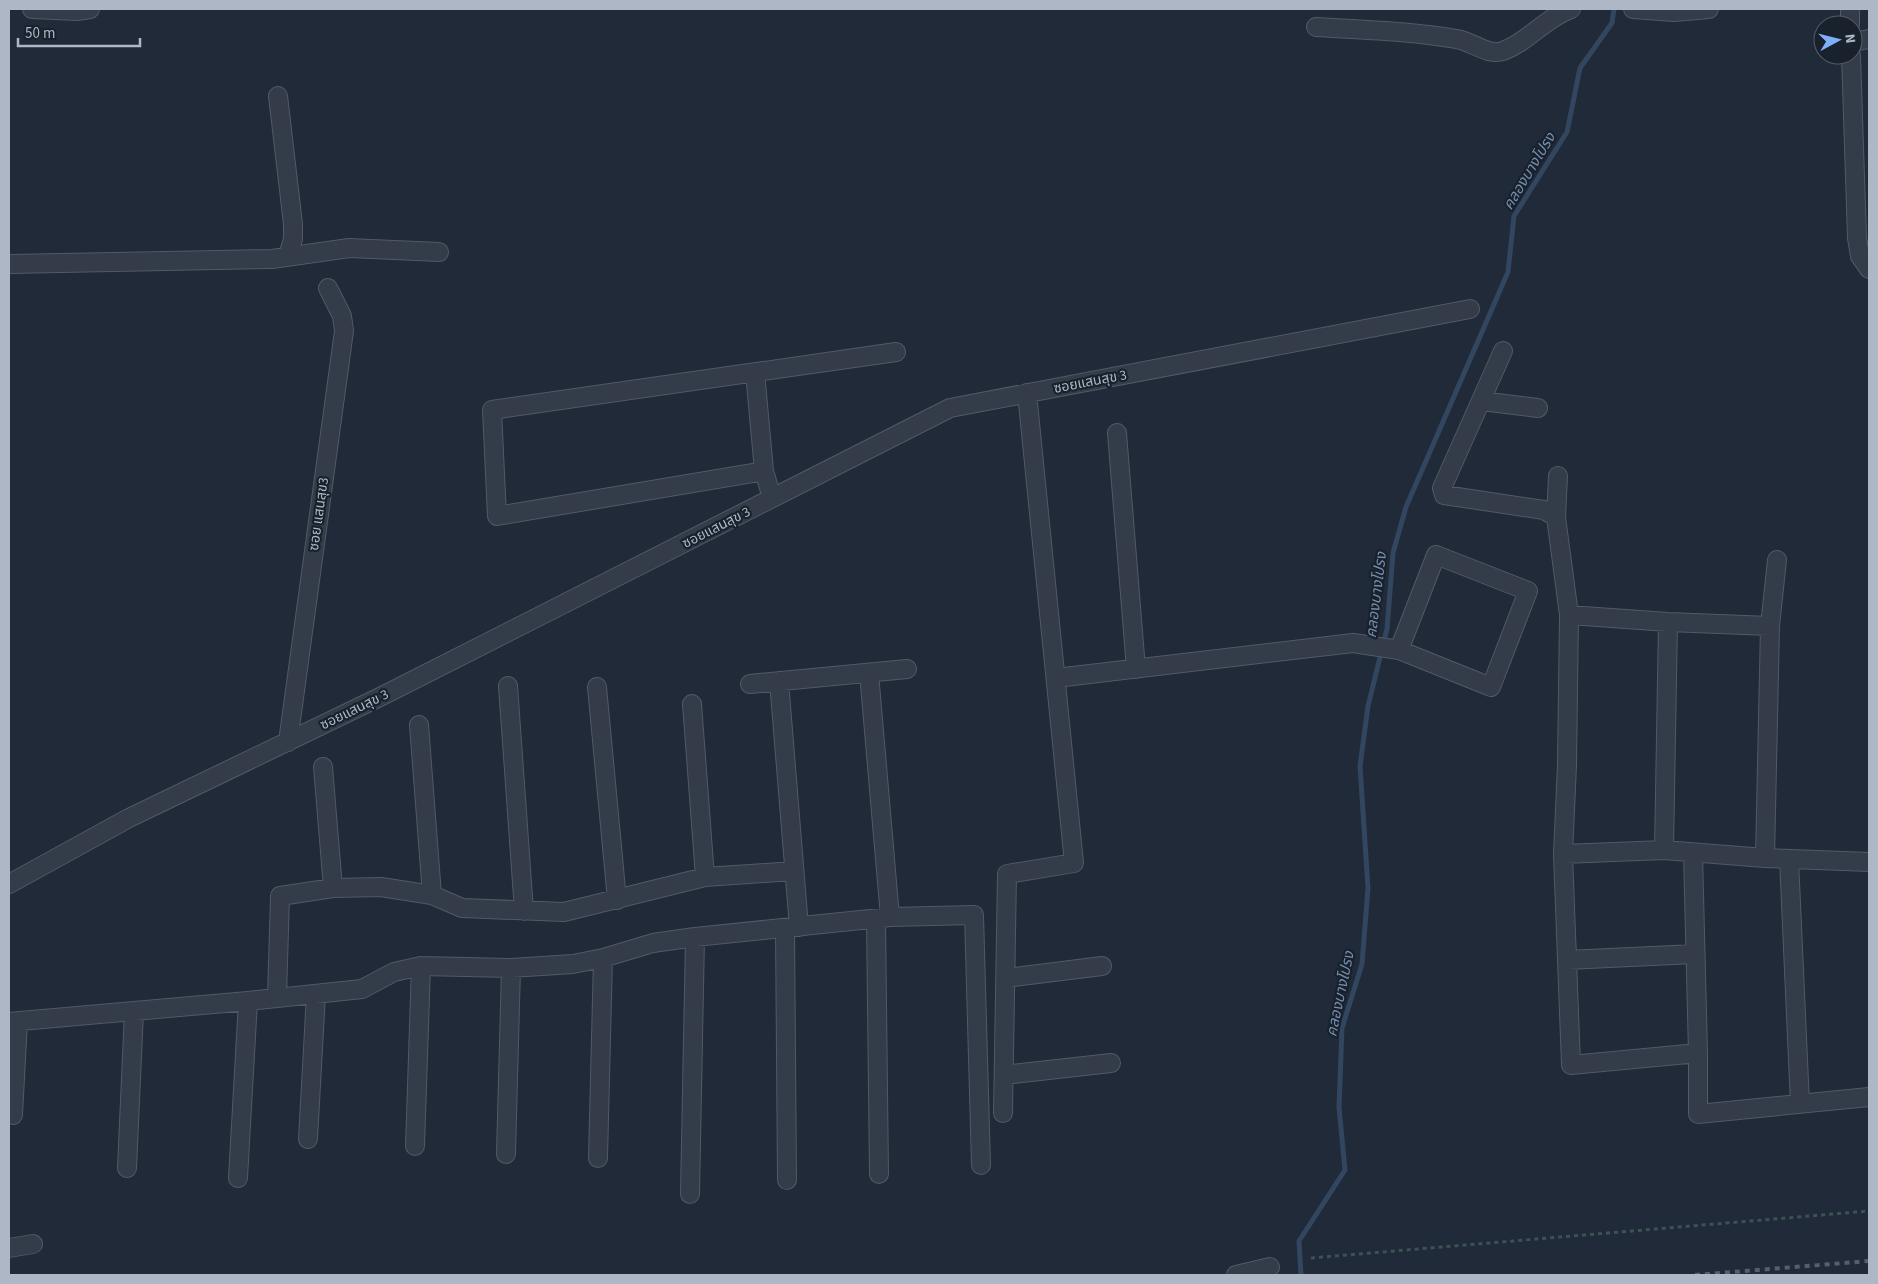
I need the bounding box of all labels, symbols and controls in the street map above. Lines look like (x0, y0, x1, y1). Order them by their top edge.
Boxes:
scale bar (18, 15, 140, 47)
north arrow (1813, 15, 1863, 65)
text: 50 m (25, 23, 55, 44)
text: N (1839, 33, 1860, 44)
water label: คลองบางโปรง (1498, 128, 1561, 214)
street label: ซอยแสนสุข 3 (1052, 365, 1128, 399)
street label: ซอย แสนสุข3 (304, 476, 334, 552)
street label: ซอยแสนสุข 3 (679, 502, 754, 554)
water label: คลองบางโปรง (1361, 550, 1392, 639)
street label: ซอยแสนสุข 3 (317, 685, 392, 735)
water label: คลองบางโปรง (1321, 949, 1360, 1039)

